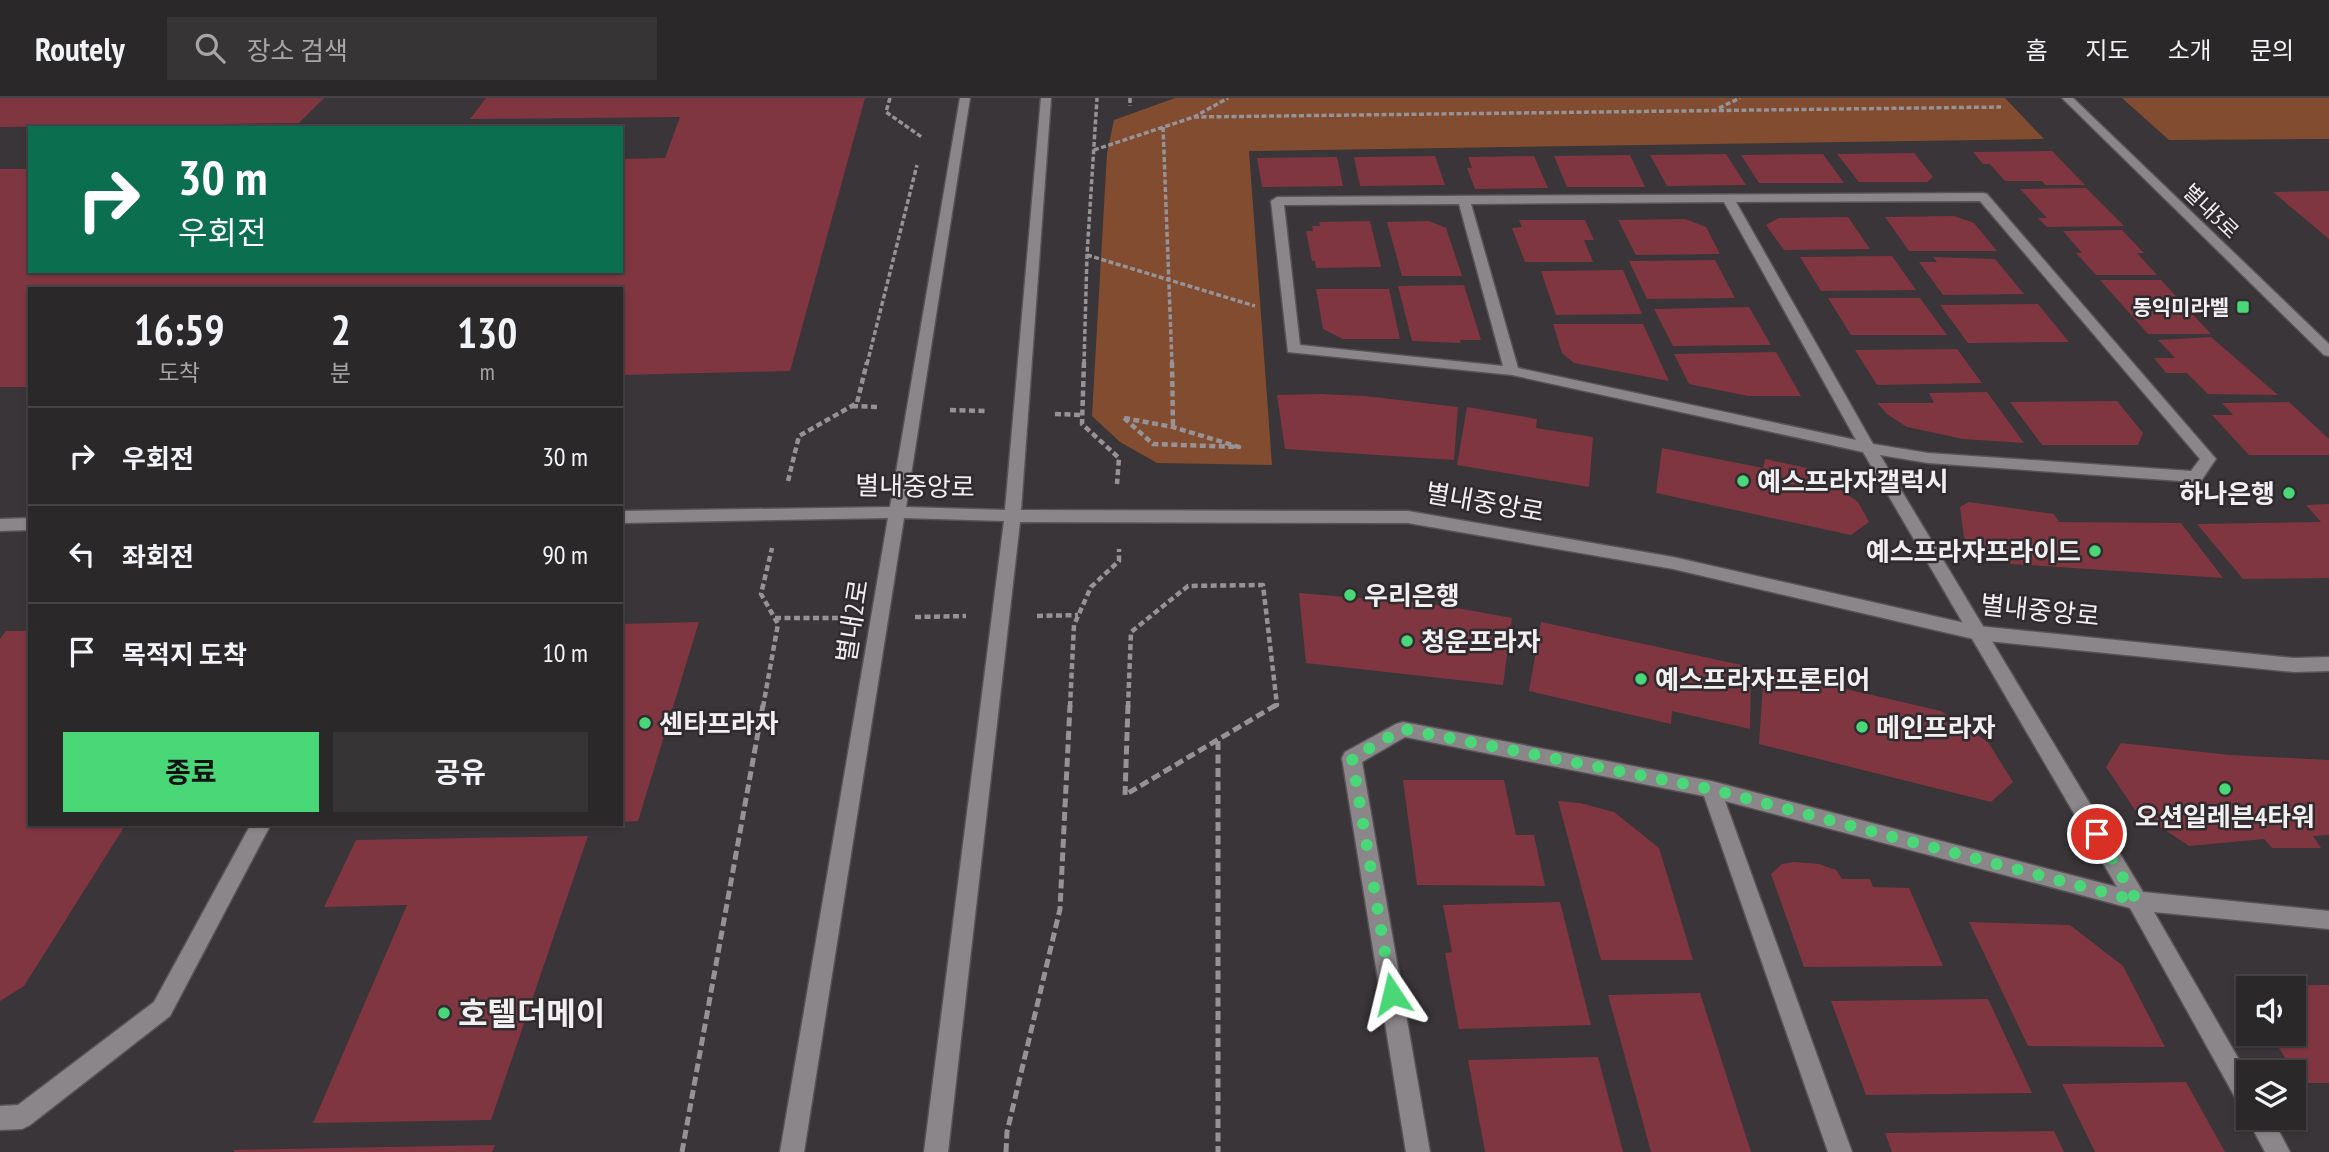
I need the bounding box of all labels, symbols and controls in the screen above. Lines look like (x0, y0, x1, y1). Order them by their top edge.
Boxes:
search box (167, 17, 657, 80)
text: Routely (35, 27, 125, 70)
icon: search (191, 29, 229, 67)
text: 장소 검색 (247, 34, 348, 67)
text: 홈 (2025, 35, 2047, 66)
text: 지도 (2085, 35, 2130, 66)
text: 소개 (2168, 35, 2212, 66)
text: 문의 (2250, 35, 2294, 66)
text: 30 m (178, 145, 267, 209)
icon: right (63, 154, 154, 245)
street label: 별내3로 (2177, 178, 2245, 244)
text: 우회전 (178, 211, 266, 253)
place label: 동익미라벨 (2132, 294, 2229, 321)
marker: 동익미라벨 (2235, 299, 2251, 315)
text: 16:59 (134, 302, 225, 357)
text: 2 (331, 302, 351, 357)
text: 130 (457, 305, 517, 360)
text: m (480, 357, 495, 386)
text: 도착 (158, 358, 200, 387)
text: 분 (330, 358, 351, 387)
icon: right (63, 437, 101, 475)
text: 30 m (542, 440, 588, 473)
text: 우회전 (122, 442, 194, 475)
place label: 예스프라자갤럭시 (1757, 465, 1948, 498)
street label: 별내중앙로 (855, 468, 975, 504)
marker: 예스프라자갤럭시 (1735, 473, 1751, 489)
street label: 별내중앙로 (1423, 475, 1547, 529)
place label: 하나은행 (2179, 477, 2275, 510)
marker: 하나은행 (2281, 485, 2297, 501)
icon: left (63, 535, 101, 573)
place label: 예스프라자프라이드 (1866, 535, 2081, 568)
text: 90 m (542, 538, 588, 571)
text: 좌회전 (122, 540, 194, 573)
marker: 예스프라자프라이드 (2087, 543, 2103, 559)
street label: 별내2로 (829, 577, 875, 665)
place label: 우리은행 (1364, 579, 1460, 612)
marker: 우리은행 (1342, 587, 1358, 603)
street label: 별내중앙로 (1979, 587, 2101, 633)
place label: 청운프라자 (1421, 625, 1541, 658)
icon: arrive (63, 633, 101, 671)
marker: 청운프라자 (1399, 633, 1415, 649)
text: 10 m (542, 636, 588, 669)
text: 목적지 도착 (122, 638, 247, 671)
place label: 예스프라자프론티어 (1655, 663, 1870, 696)
marker: 예스프라자프론티어 (1633, 671, 1649, 687)
place label: 센타프라자 (659, 707, 779, 740)
place label: 메인프라자 (1876, 711, 1996, 744)
marker: 센타프라자 (637, 715, 653, 731)
marker: 메인프라자 (1854, 719, 1870, 735)
button: 종료 (63, 732, 319, 812)
button: 공유 (333, 732, 588, 812)
marker: 오션일레븐4타워 (2217, 781, 2233, 797)
place label: 오션일레븐4타워 (2135, 800, 2315, 833)
pin (2067, 804, 2127, 864)
icon: arrive (2078, 815, 2116, 853)
position arrow (1355, 957, 1429, 1031)
map controls (2236, 976, 2306, 1130)
button: sound (2236, 976, 2306, 1046)
place label: 호텔더메이 (458, 992, 605, 1034)
marker: 호텔더메이 (436, 1005, 452, 1021)
button: layers (2236, 1060, 2306, 1130)

